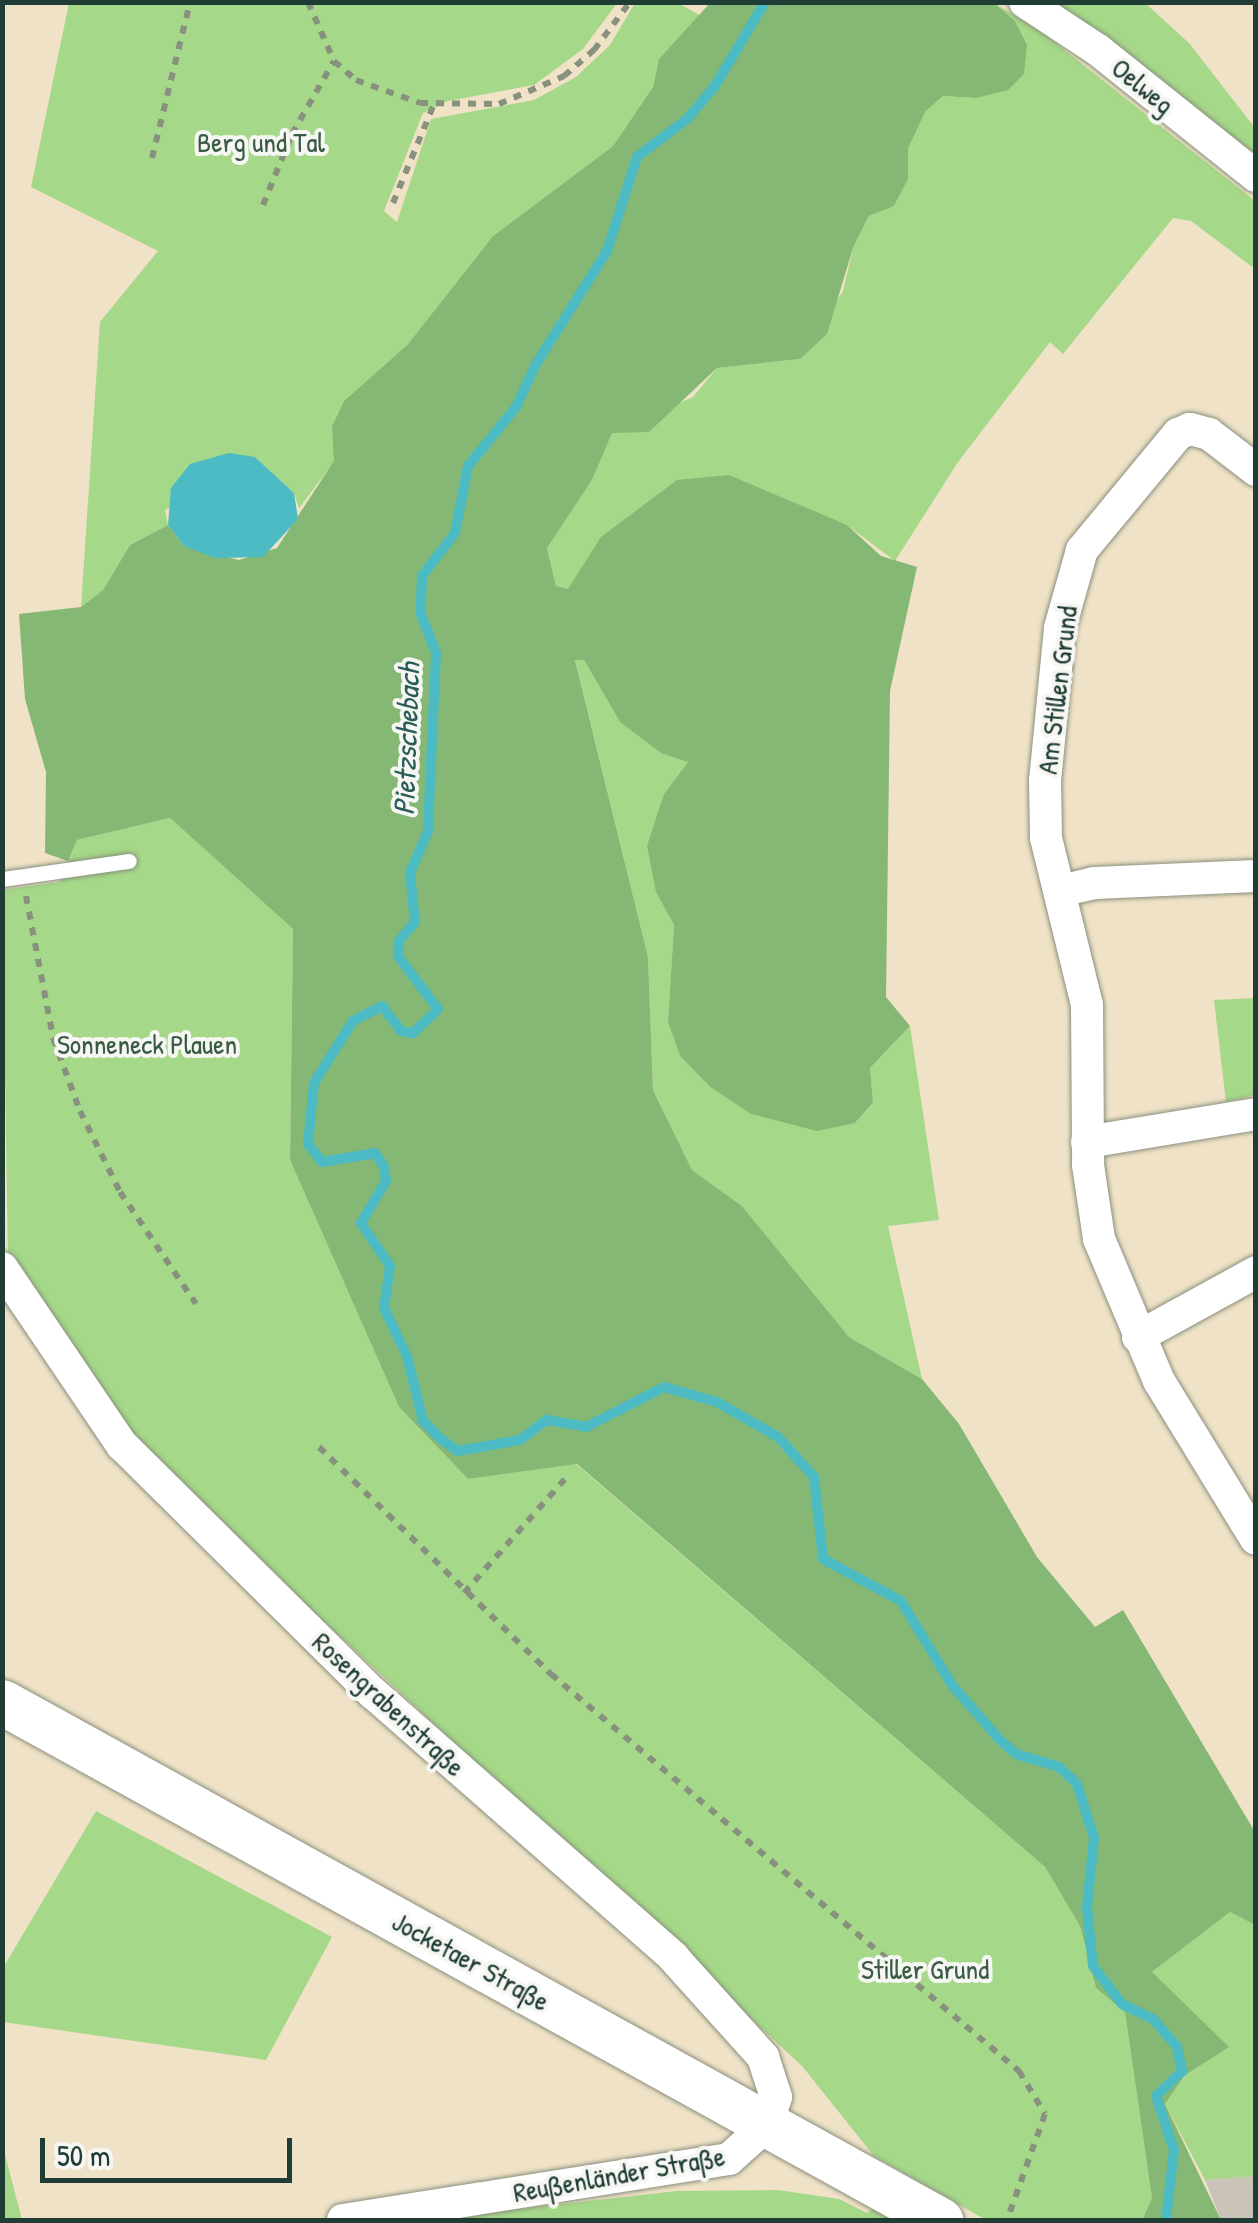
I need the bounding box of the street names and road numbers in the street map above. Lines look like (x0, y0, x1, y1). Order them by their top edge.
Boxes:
street label: Oelweg (1105, 51, 1181, 121)
street label: Am Stillen Grund (1030, 604, 1084, 776)
street label: Rosengrabenstraße (306, 1625, 472, 1783)
street label: Jocketaer Straße (387, 1904, 555, 2018)
street label: Reußenländer Straße (511, 2139, 727, 2209)

